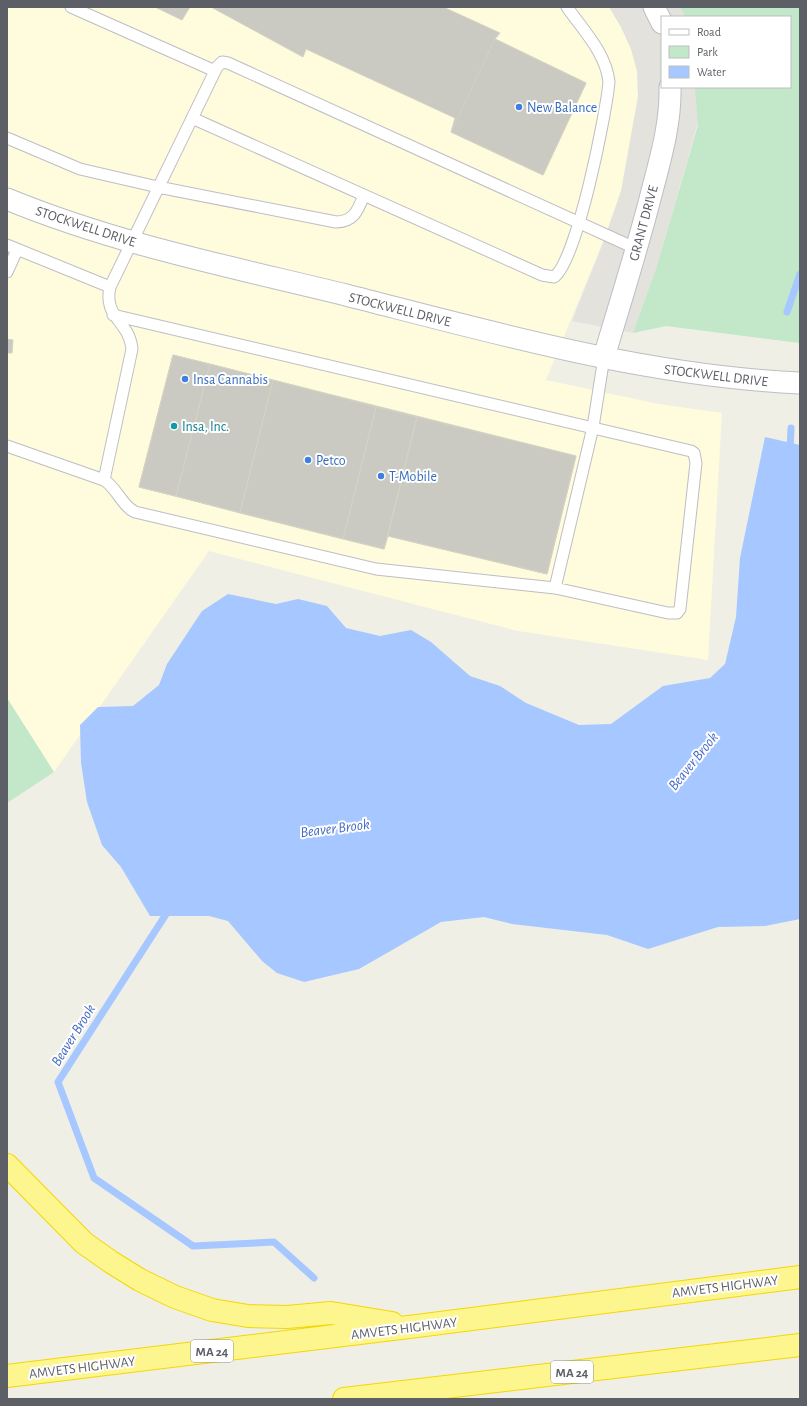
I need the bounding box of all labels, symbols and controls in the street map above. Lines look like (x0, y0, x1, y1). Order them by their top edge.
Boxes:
legend (661, 16, 791, 88)
text: Road (697, 26, 721, 38)
text: Park (697, 46, 718, 58)
text: Water (697, 66, 726, 78)
place label: New Balance (527, 101, 597, 115)
marker: New Balance (514, 102, 524, 112)
street label: GRANT DRIVE (627, 184, 661, 263)
street label: STOCKWELL DRIVE (34, 204, 138, 250)
street label: STOCKWELL DRIVE (347, 291, 452, 329)
street label: STOCKWELL DRIVE (663, 363, 769, 389)
place label: Insa Cannabis (193, 373, 268, 387)
marker: Insa Cannabis (180, 374, 190, 384)
place label: Insa, Inc. (182, 420, 229, 434)
marker: Insa, Inc. (169, 421, 179, 431)
place label: Petco (316, 454, 346, 468)
marker: Petco (303, 455, 313, 465)
place label: T-Mobile (389, 470, 437, 484)
marker: T-Mobile (376, 471, 386, 481)
water label: Beaver Brook (666, 729, 721, 793)
water label: Beaver Brook (300, 817, 371, 840)
water label: Beaver Brook (49, 1002, 98, 1069)
street label: AMVETS HIGHWAY (671, 1273, 780, 1300)
street label: AMVETS HIGHWAY (350, 1315, 459, 1342)
road number: MA 24 (191, 1340, 233, 1362)
street label: AMVETS HIGHWAY (28, 1354, 137, 1381)
road number: MA 24 (551, 1361, 593, 1383)

